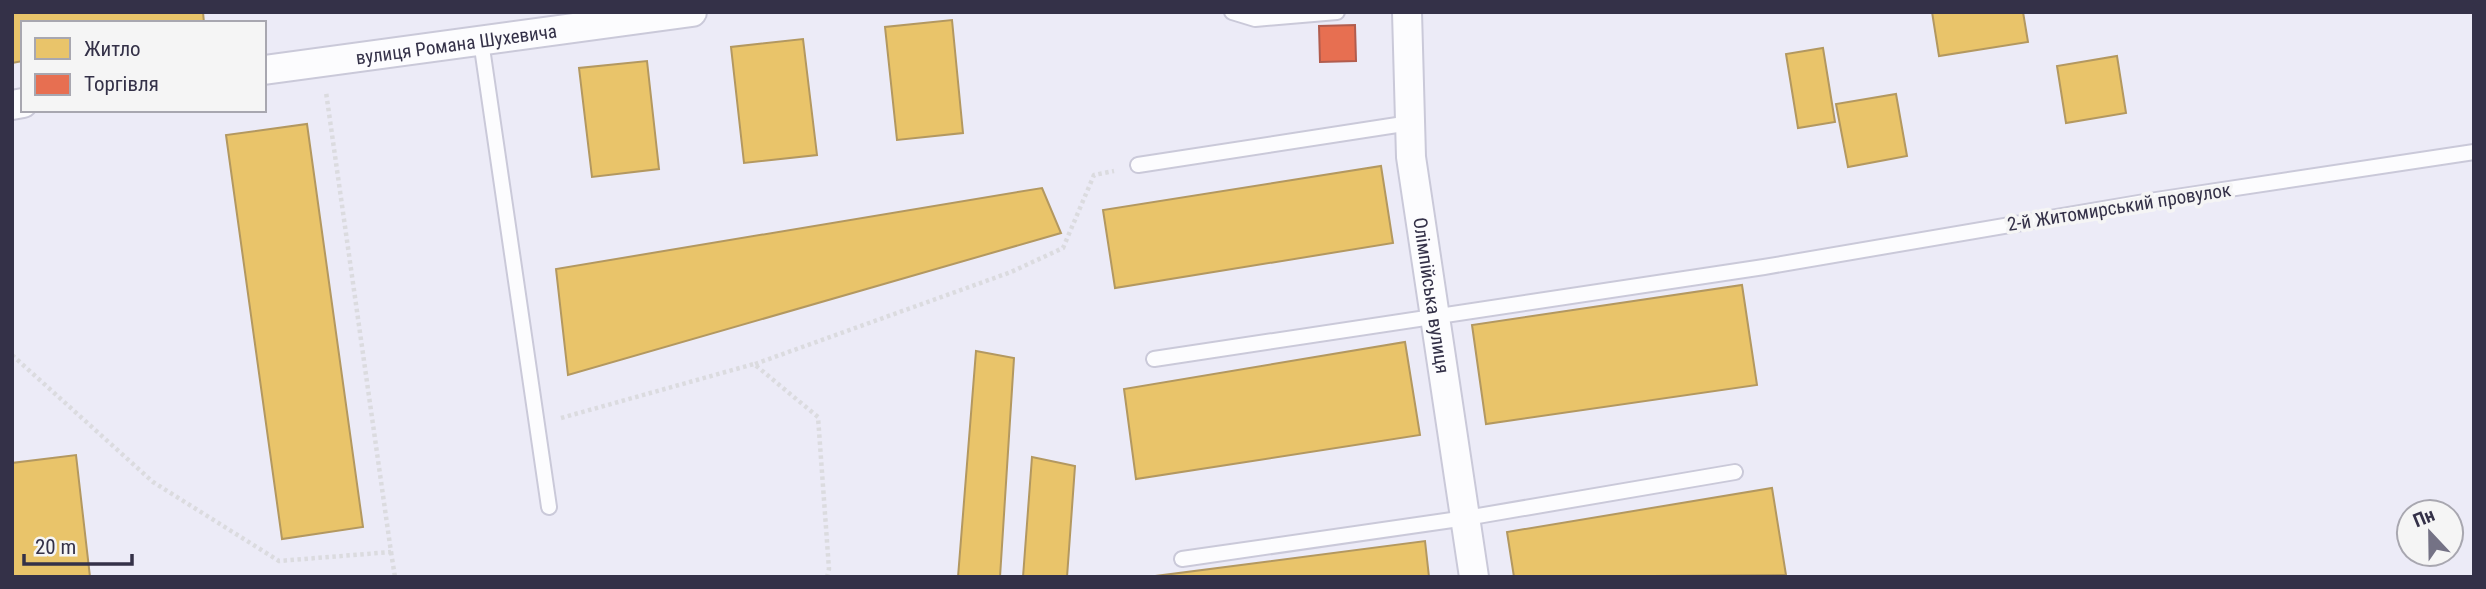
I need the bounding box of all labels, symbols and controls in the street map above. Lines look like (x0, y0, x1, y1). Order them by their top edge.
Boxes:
street label: вулиця Романа Шухевича (354, 19, 558, 69)
legend (21, 21, 266, 112)
text: Житло (84, 37, 141, 61)
text: Торгівля (84, 72, 159, 96)
street label: 2-й Житомирський провулок (2006, 178, 2232, 236)
street label: Олімпійська вулиця (1409, 216, 1455, 375)
north arrow (2395, 498, 2465, 568)
text: Пн (2410, 503, 2438, 532)
scale bar (24, 522, 133, 566)
text: 20 m (35, 535, 76, 559)

